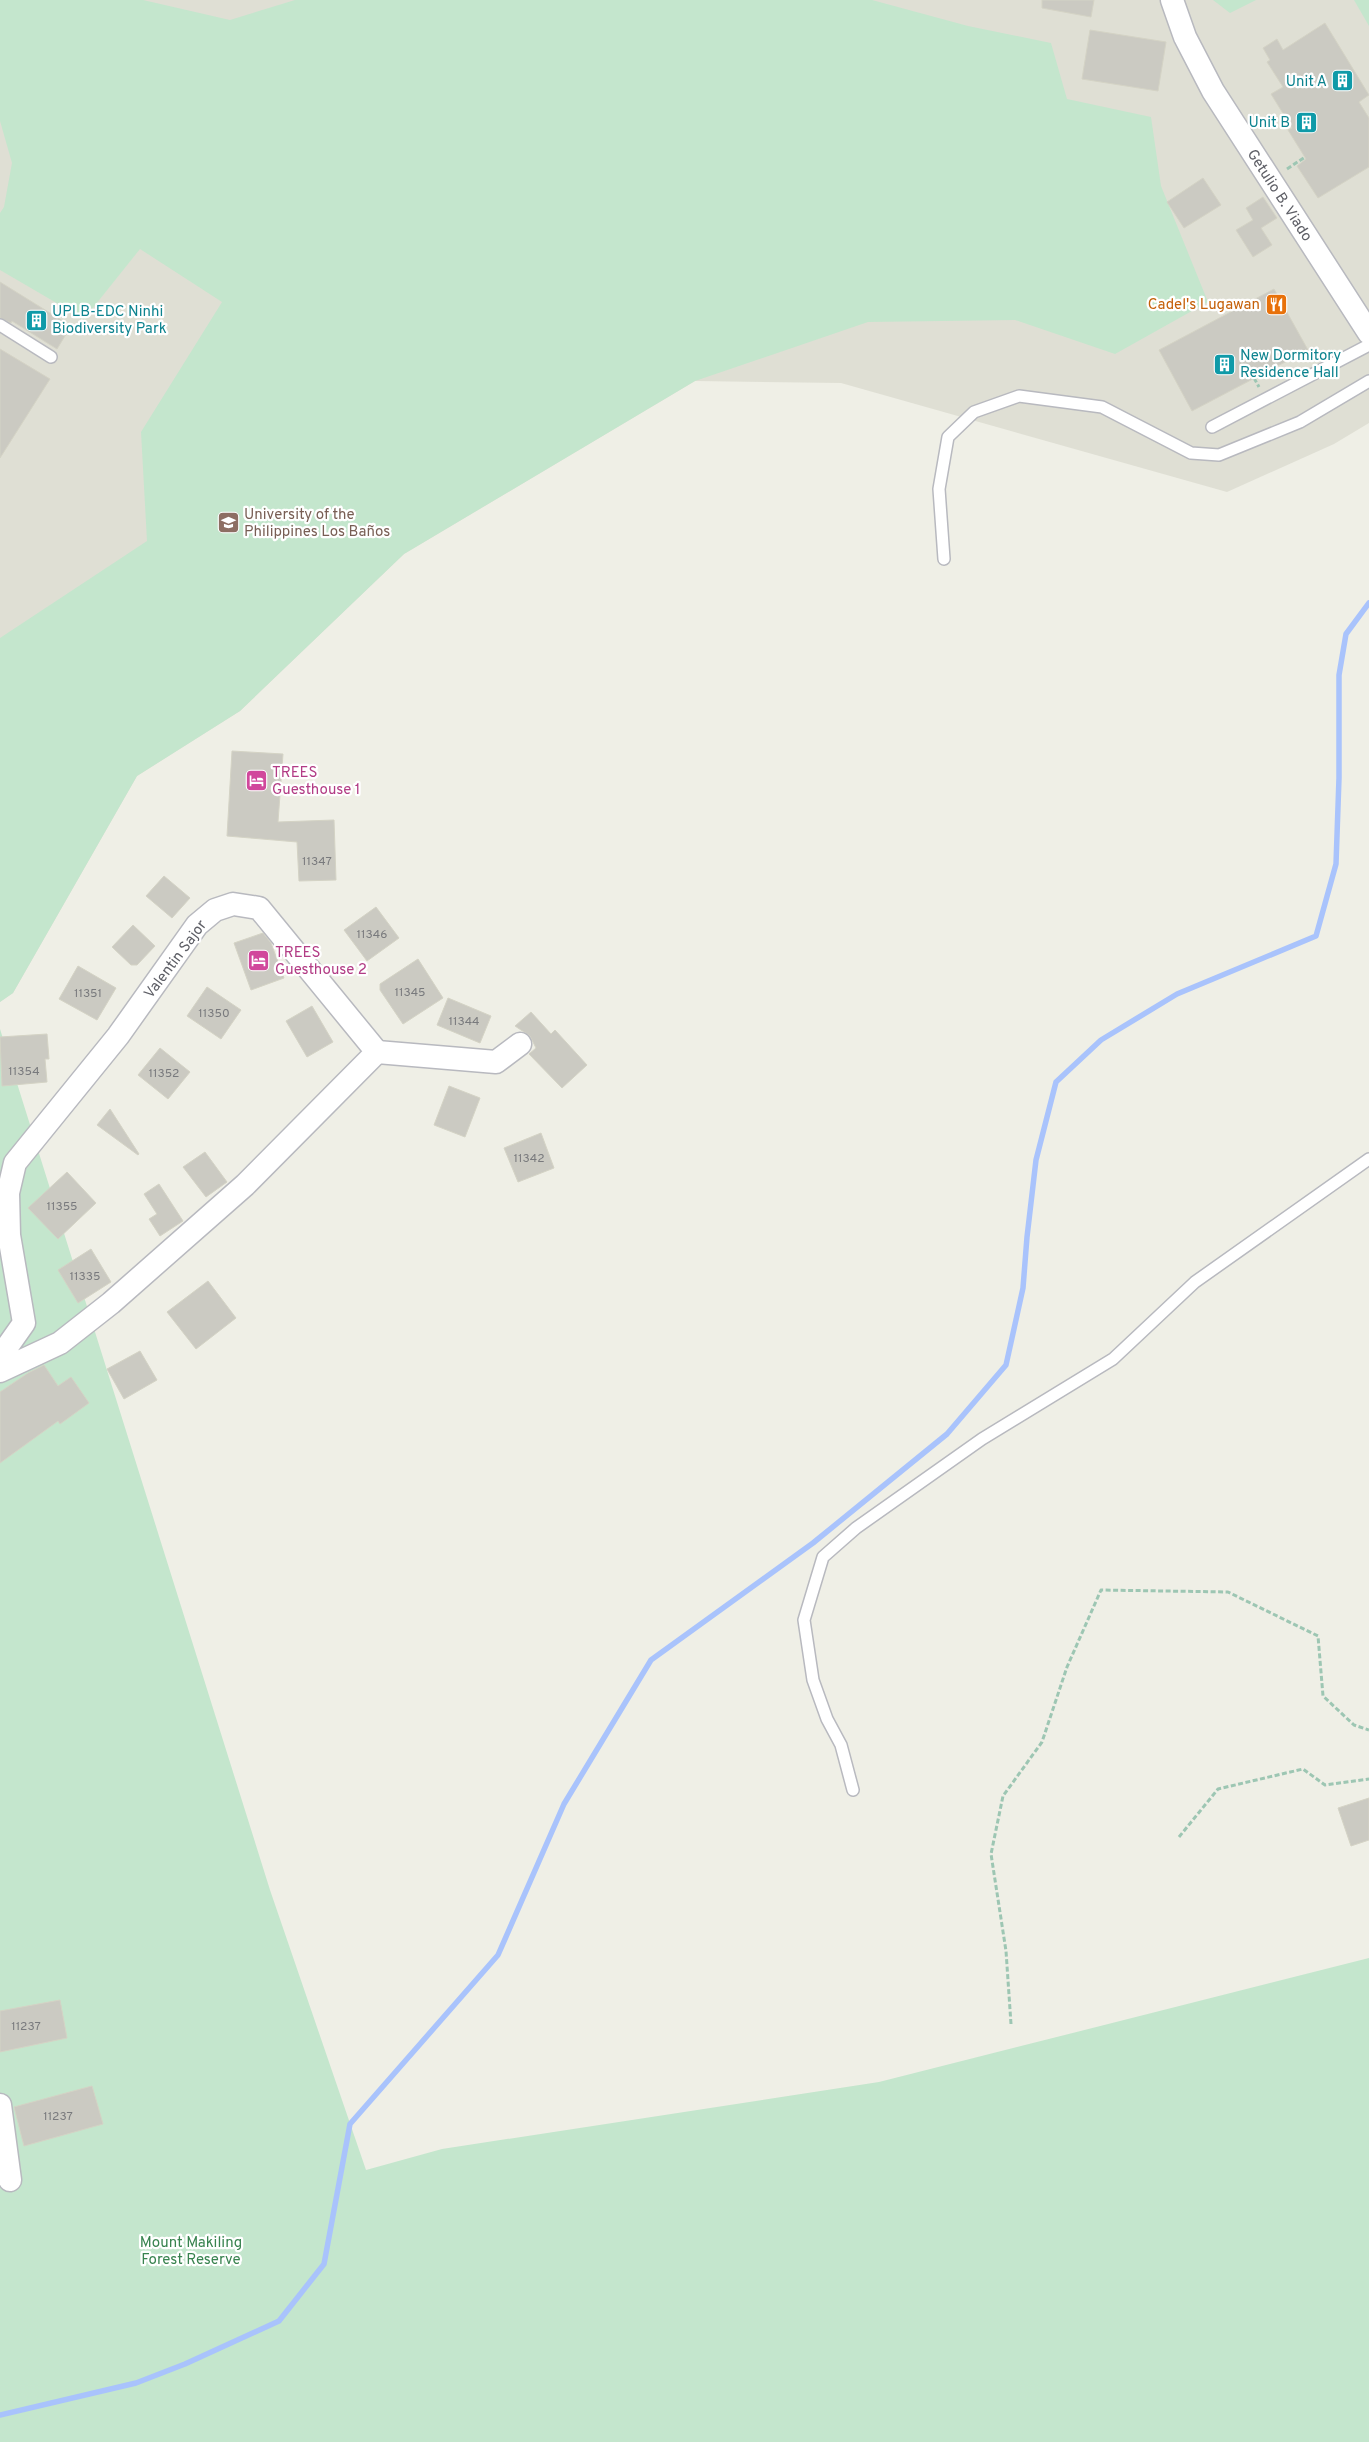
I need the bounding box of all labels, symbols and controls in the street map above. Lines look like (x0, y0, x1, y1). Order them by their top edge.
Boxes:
building icon: Unit A (1331, 69, 1355, 93)
place label: Unit A (1286, 73, 1327, 92)
building icon: Unit B (1294, 110, 1318, 134)
place label: Unit B (1248, 114, 1290, 133)
street label: Getulio B. Viado (1242, 146, 1316, 246)
restaurant icon: Cadel's Lugawan (1264, 292, 1288, 316)
place label: Cadel's Lugawan (1148, 296, 1260, 315)
place label: UPLB-EDC Ninhi Biodiversity Park (52, 303, 167, 339)
building icon: UPLB-EDC Ninhi Biodiversity Park (24, 308, 48, 332)
place label: New Dormitory Residence Hall (1240, 347, 1341, 383)
building icon: New Dormitory Residence Hall (1212, 352, 1236, 376)
place label: University of the Philippines Los Baños (244, 506, 390, 542)
school or university icon: University of the Philippines Los Baños (216, 511, 240, 535)
place label: TREES Guesthouse 1 (272, 764, 360, 800)
hotel icon: TREES Guesthouse 1 (244, 769, 268, 793)
house number: 11347 (302, 854, 332, 870)
street label: Valentin Sajor (141, 917, 212, 1003)
house number: 11346 (357, 927, 387, 943)
place label: TREES Guesthouse 2 (275, 944, 367, 980)
hotel icon: TREES Guesthouse 2 (247, 949, 271, 973)
house number: 11345 (394, 985, 426, 1001)
house number: 11351 (74, 986, 102, 1002)
house number: 11350 (198, 1006, 230, 1022)
house number: 11344 (448, 1014, 480, 1030)
house number: 11354 (8, 1064, 40, 1080)
house number: 11352 (149, 1066, 179, 1082)
house number: 11342 (514, 1151, 544, 1167)
house number: 11355 (46, 1199, 78, 1215)
house number: 11335 (70, 1269, 100, 1285)
house number: 11237 (11, 2019, 41, 2035)
house number: 11237 (43, 2109, 73, 2125)
park label: Mount Makiling Forest Reserve (140, 2234, 242, 2270)

